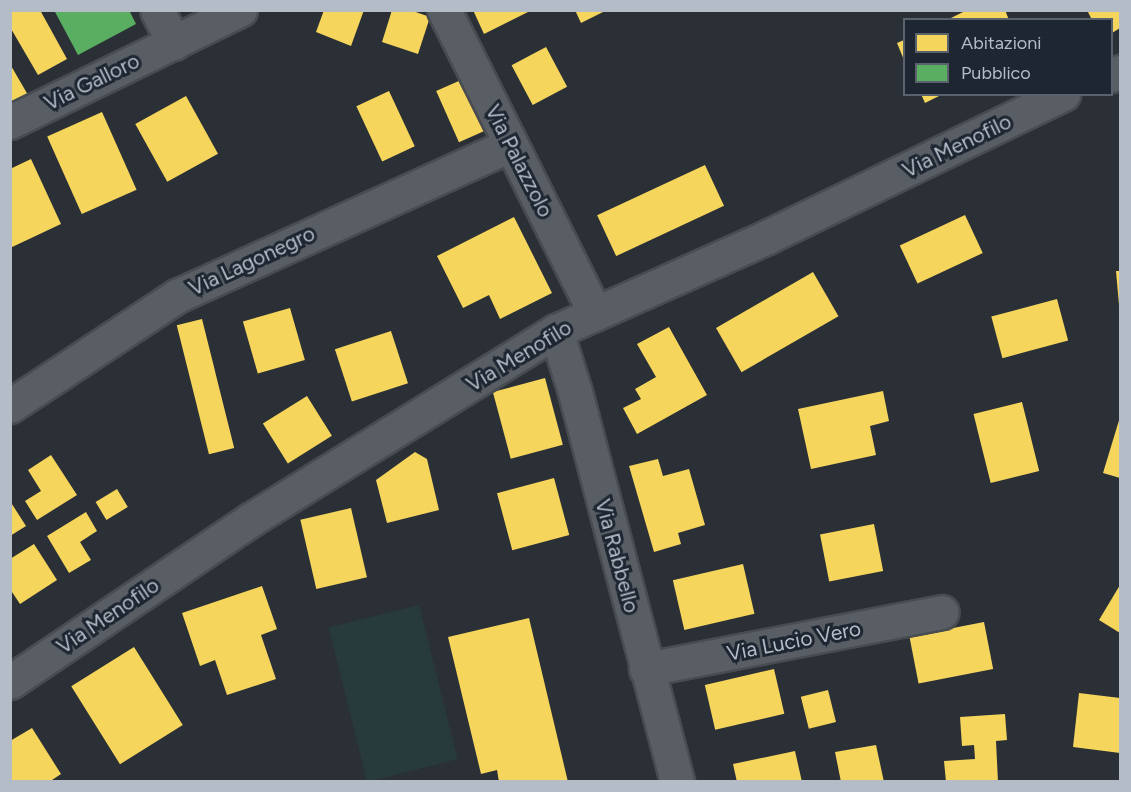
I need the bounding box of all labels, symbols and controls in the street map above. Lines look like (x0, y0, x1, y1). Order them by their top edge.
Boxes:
legend (903, 18, 1113, 96)
text: Abitazioni (961, 32, 1042, 54)
street label: Via Galloro (40, 48, 144, 116)
text: Pubblico (961, 62, 1031, 84)
street label: Via Palazzolo (480, 101, 558, 221)
street label: Via Menofilo (899, 109, 1015, 183)
street label: Via Lagonegro (185, 221, 319, 301)
street label: Via Menofilo (462, 315, 576, 397)
street label: Via Rabbello (590, 496, 644, 616)
street label: Via Menofilo (52, 573, 164, 659)
street label: Via Lucio Vero (725, 616, 863, 666)

